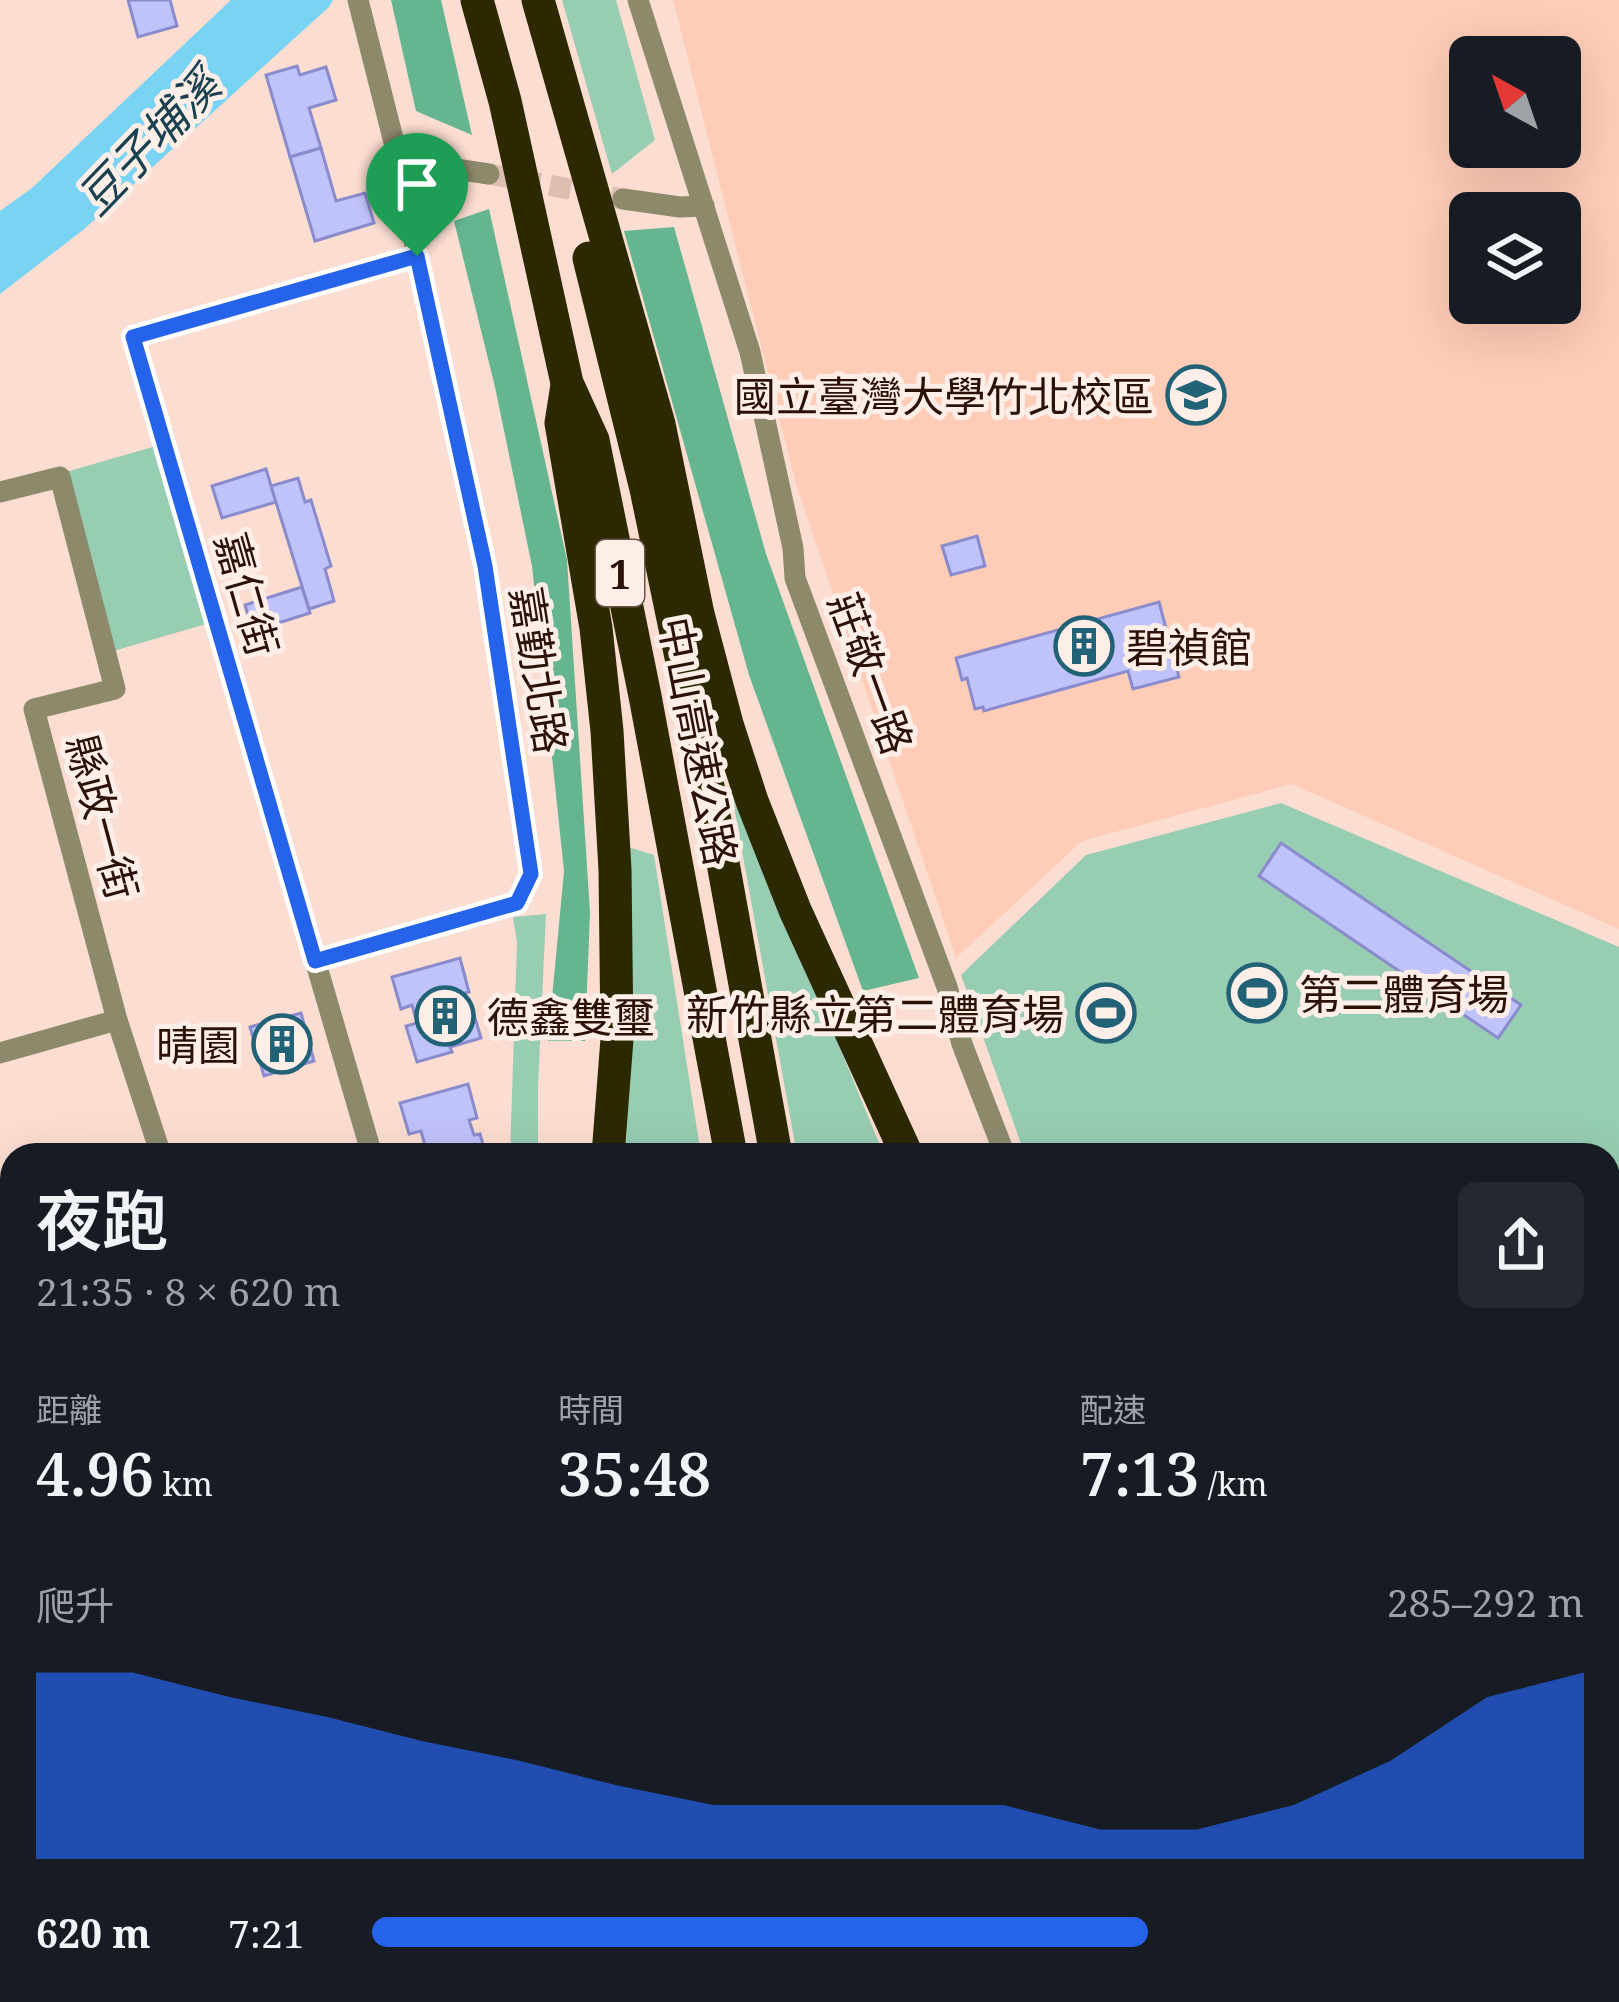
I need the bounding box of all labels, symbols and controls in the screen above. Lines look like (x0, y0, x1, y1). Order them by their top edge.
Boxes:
north arrow (1449, 36, 1581, 168)
map controls (1449, 36, 1581, 324)
water label: 豆子埔溪 (64, 51, 237, 227)
pin (366, 133, 468, 256)
icon: arrive (384, 151, 450, 217)
button: layers (1449, 192, 1581, 324)
school or university icon: 國立臺灣大學竹北校區 (1165, 364, 1227, 426)
place label: 國立臺灣大學竹北校區 (734, 367, 1154, 424)
street label: 嘉仁街 (203, 526, 293, 662)
road number: 1 (596, 540, 644, 606)
street label: 嘉勤北路 (499, 583, 581, 757)
street label: 莊敬一路 (816, 584, 928, 762)
street label: 中山高速公路 (647, 612, 751, 870)
building icon: 碧禎館 (1053, 615, 1115, 677)
place label: 碧禎館 (1126, 618, 1252, 675)
street label: 縣政一街 (54, 728, 152, 906)
sports icon: 第二體育場 (1226, 962, 1288, 1024)
place label: 第二體育場 (1299, 965, 1509, 1022)
sports icon: 新竹縣立第二體育場 (1075, 982, 1137, 1044)
building icon: 德鑫雙璽 (414, 985, 476, 1047)
place label: 新竹縣立第二體育場 (686, 985, 1064, 1042)
place label: 德鑫雙璽 (487, 988, 655, 1045)
building icon: 晴園 (251, 1013, 313, 1075)
place label: 晴園 (156, 1016, 240, 1073)
text: 夜跑 (36, 1174, 168, 1264)
button: share (1458, 1182, 1584, 1308)
text: 21:35 · 8 × 620 m (36, 1264, 341, 1317)
text: 距離 (36, 1387, 102, 1432)
text: 時間 (558, 1387, 624, 1432)
text: 配速 (1080, 1387, 1146, 1432)
text: 4.96 (36, 1432, 154, 1514)
text: 35:48 (558, 1432, 711, 1514)
text: 7:13 (1080, 1432, 1199, 1514)
text: km (154, 1461, 213, 1506)
text: /km (1199, 1461, 1268, 1506)
text: 285–292 m (1387, 1575, 1584, 1628)
text: 爬升 (36, 1578, 114, 1631)
text: 620 m (36, 1906, 151, 1959)
text: 7:21 (228, 1906, 305, 1959)

